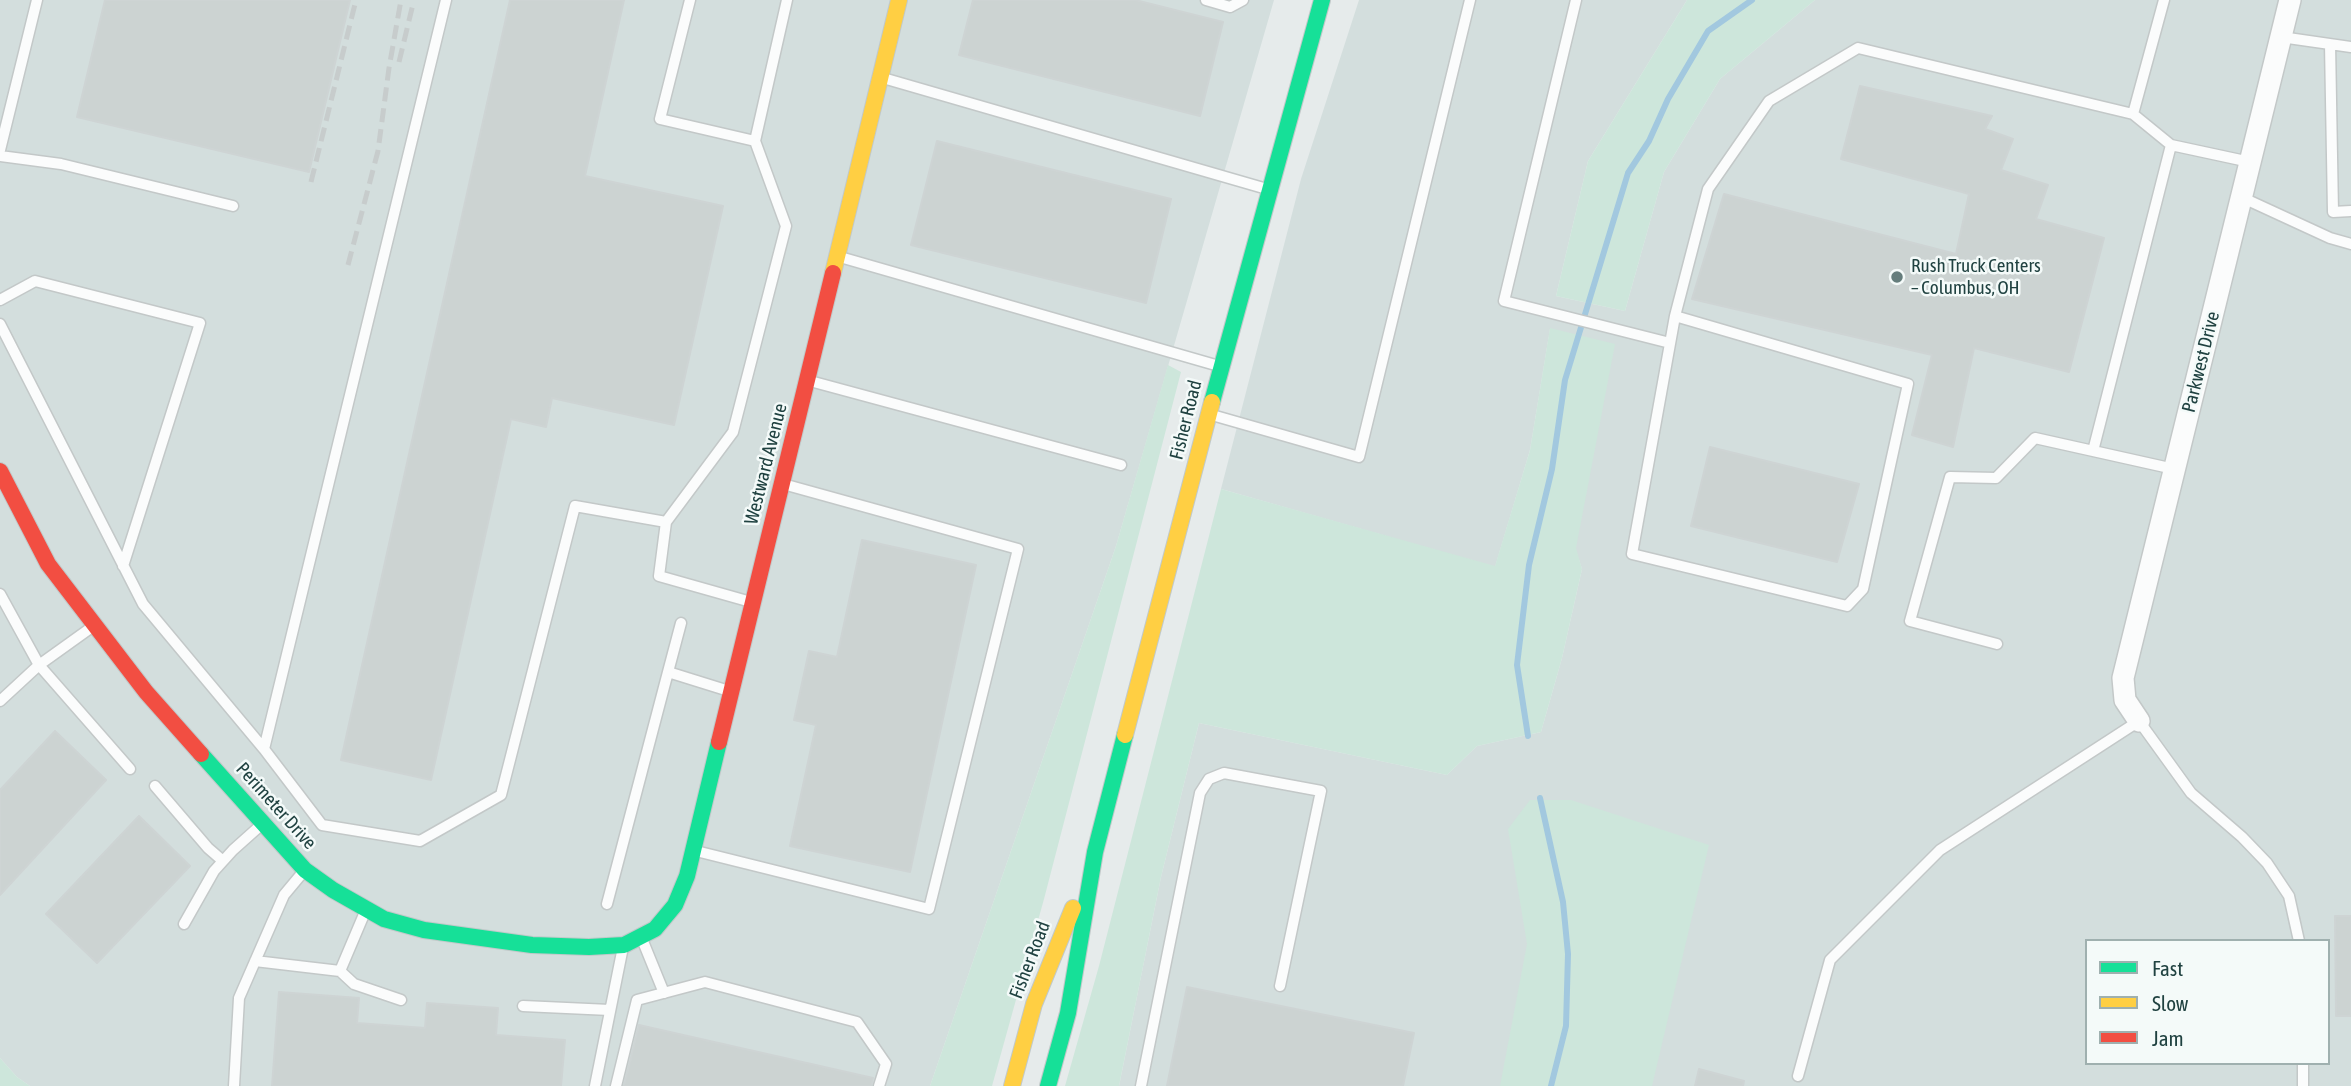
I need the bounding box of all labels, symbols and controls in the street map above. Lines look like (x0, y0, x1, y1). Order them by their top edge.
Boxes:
place label: Rush Truck Centers – Columbus, OH (1911, 255, 2041, 299)
marker: Rush Truck Centers – Columbus, OH (1889, 269, 1905, 285)
street label: Parkwest Drive (2177, 309, 2225, 415)
street label: Fisher Road (1165, 378, 1207, 462)
street label: Westward Avenue (740, 401, 792, 527)
street label: Perimeter Drive (231, 758, 321, 854)
street label: Fisher Road (1005, 918, 1055, 1002)
legend (2085, 939, 2330, 1065)
text: Fast (2152, 956, 2183, 980)
text: Slow (2152, 991, 2188, 1015)
text: Jam (2152, 1026, 2184, 1050)

